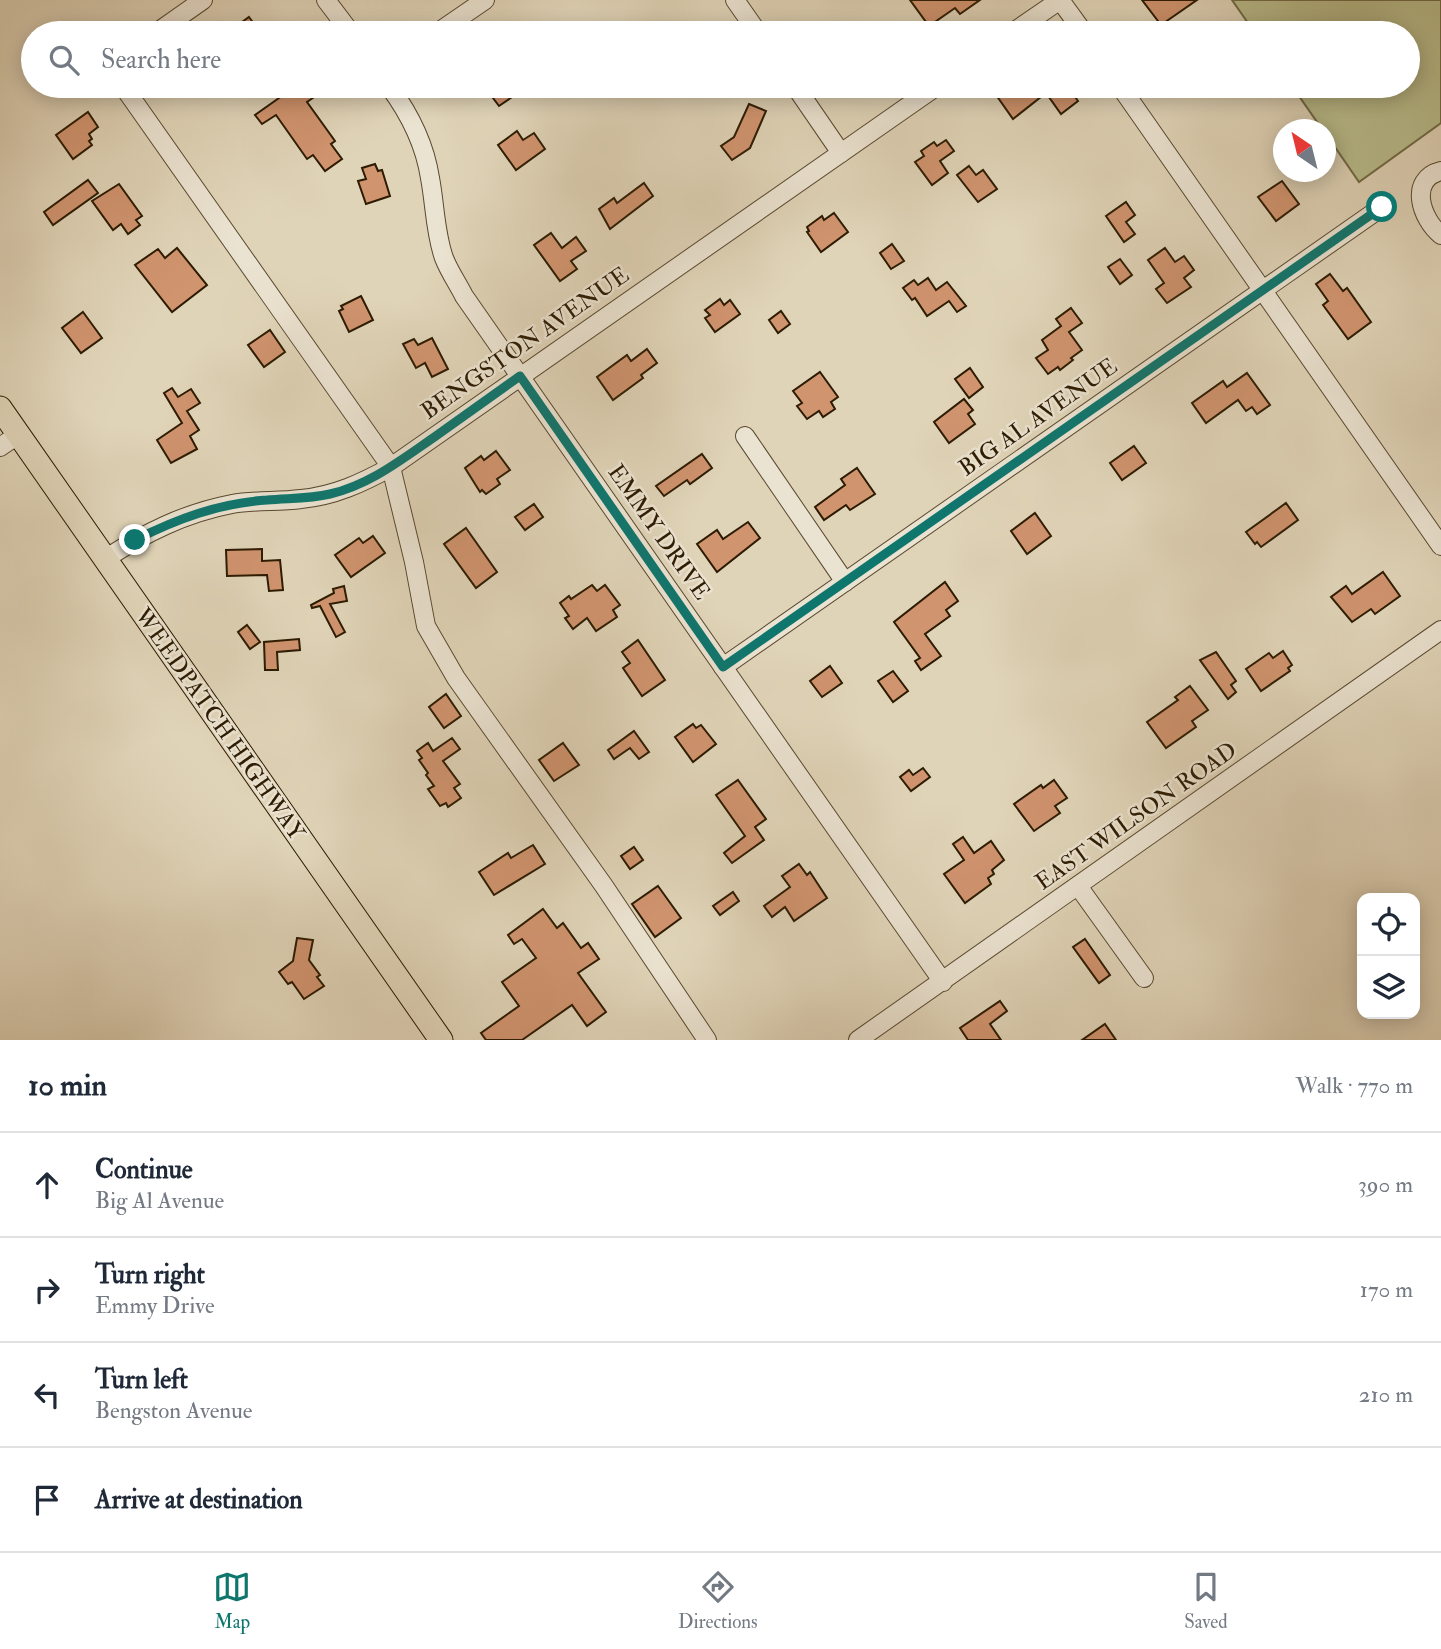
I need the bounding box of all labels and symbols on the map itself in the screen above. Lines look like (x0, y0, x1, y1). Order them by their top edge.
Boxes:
north arrow (1273, 119, 1336, 182)
route start (1366, 191, 1397, 222)
street label: BENGSTON AVENUE (415, 260, 635, 426)
street label: BIG AL AVENUE (953, 352, 1123, 482)
street label: EMMY DRIVE (602, 459, 716, 605)
route end (119, 524, 150, 555)
street label: WEEDPATCH HIGHWAY (128, 601, 312, 847)
street label: EAST WILSON ROAD (1030, 735, 1242, 897)

